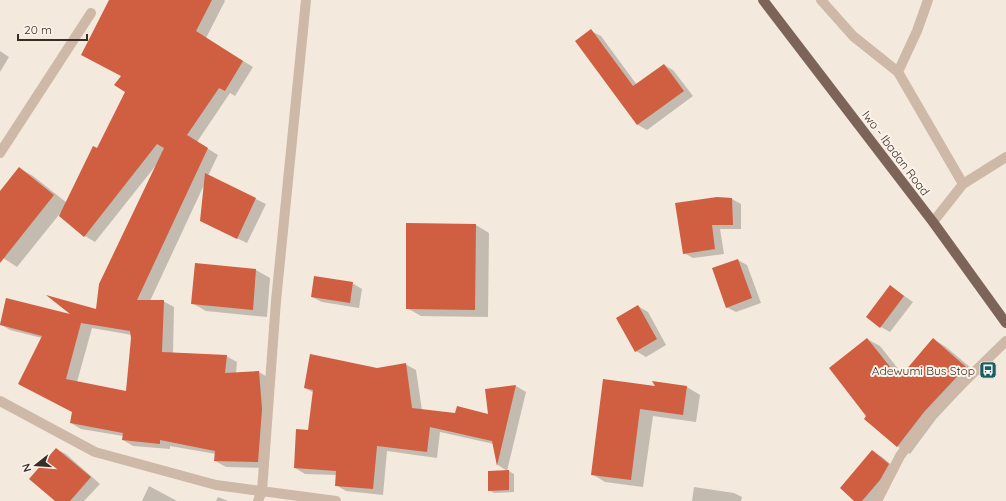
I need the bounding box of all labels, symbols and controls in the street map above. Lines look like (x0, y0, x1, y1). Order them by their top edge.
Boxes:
scale bar (18, 16, 87, 42)
text: 20 m (24, 22, 52, 37)
street label: Iwo - Ibadan Road (859, 108, 933, 198)
bus stop icon: Adewumi Bus Stop (978, 360, 998, 380)
place label: Adewumi Bus Stop (872, 363, 975, 378)
north arrow (16, 445, 56, 485)
text: N (19, 462, 34, 474)

